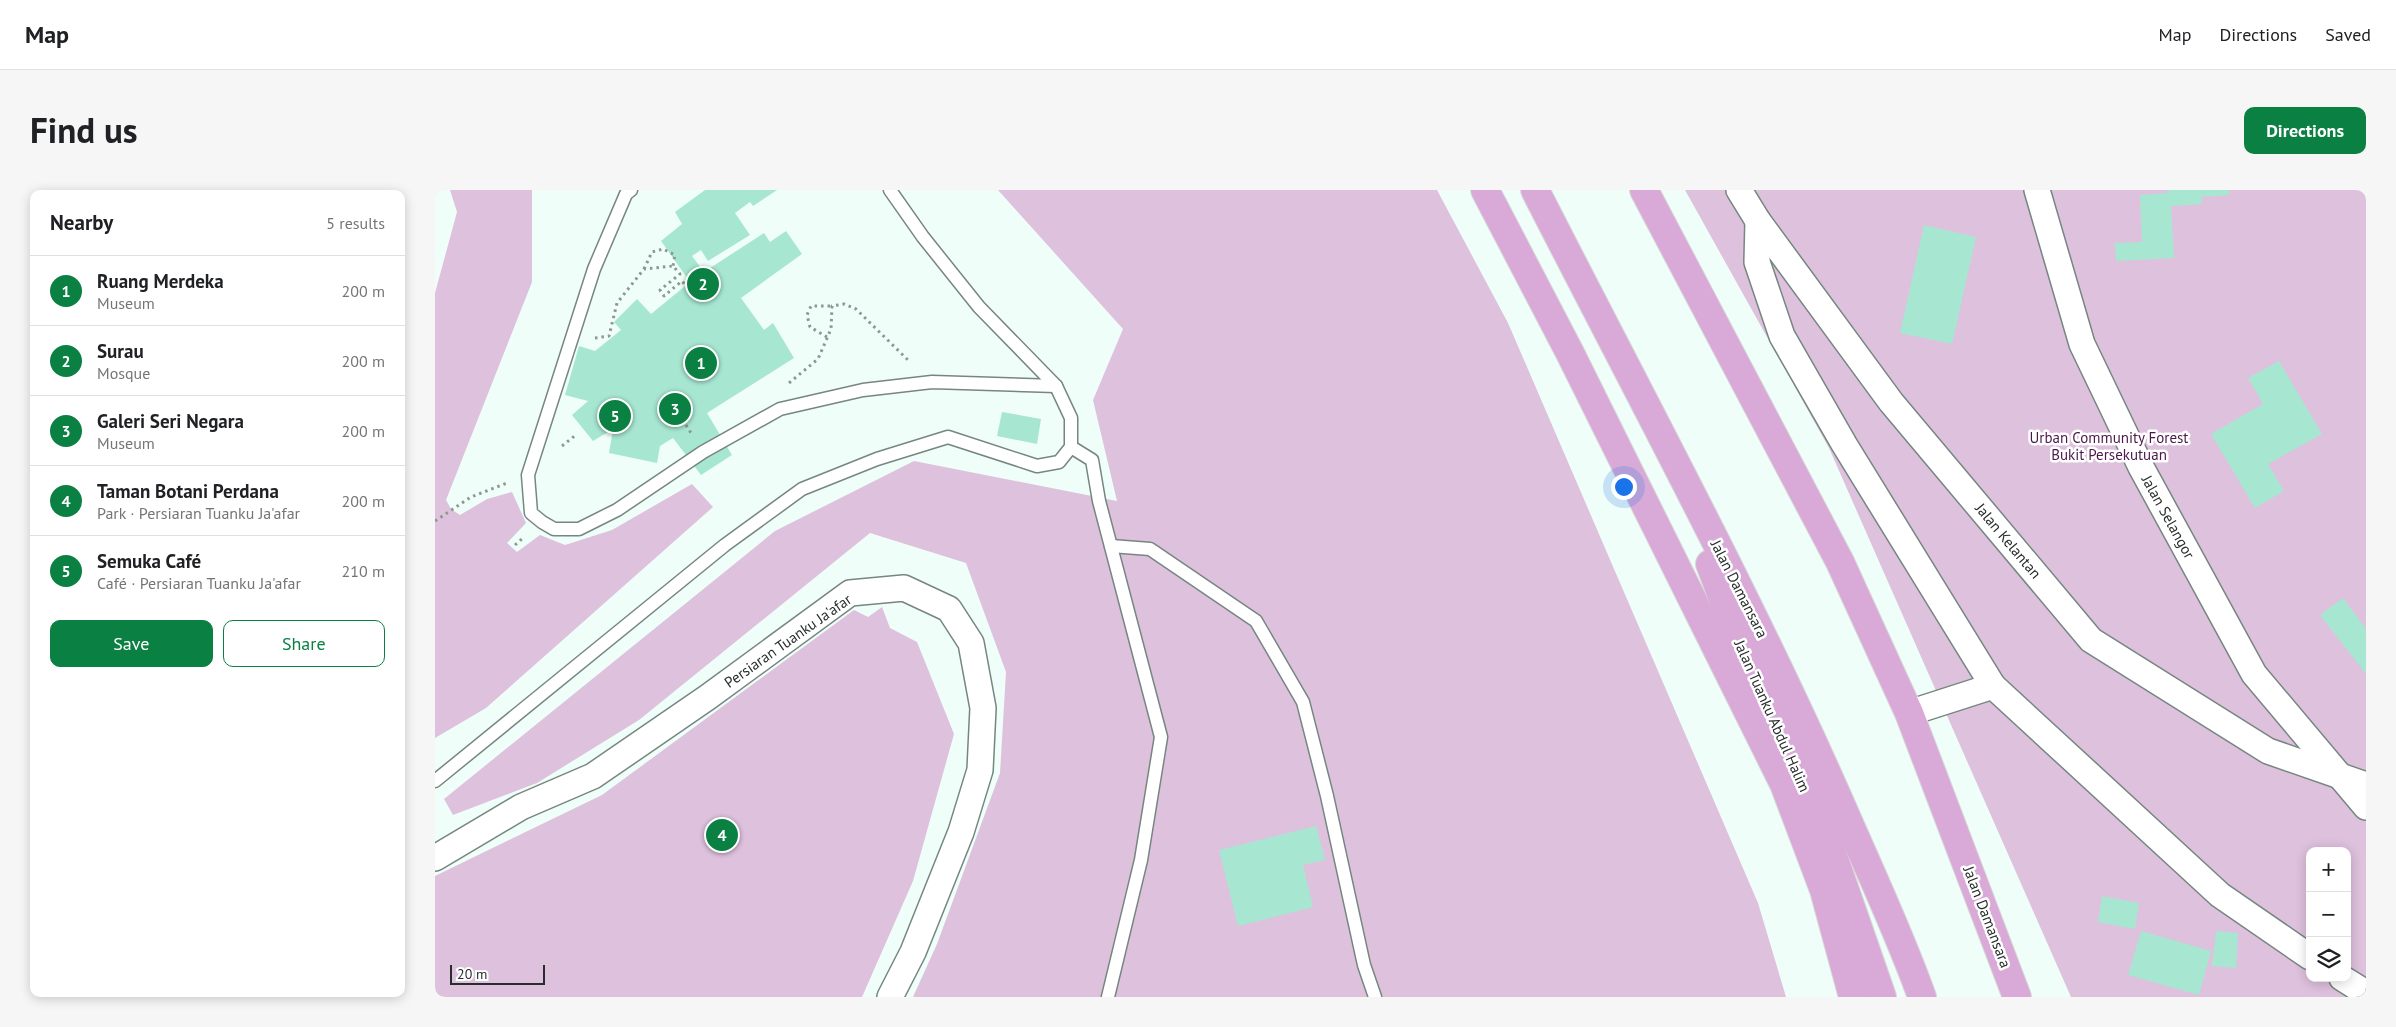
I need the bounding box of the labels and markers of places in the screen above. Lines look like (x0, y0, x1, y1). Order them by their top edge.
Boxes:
pin: 2 (687, 265, 719, 303)
pin: 1 (685, 344, 717, 382)
pin: 3 (659, 390, 691, 428)
pin: 5 (599, 397, 631, 435)
pin: 4 (706, 816, 738, 854)

